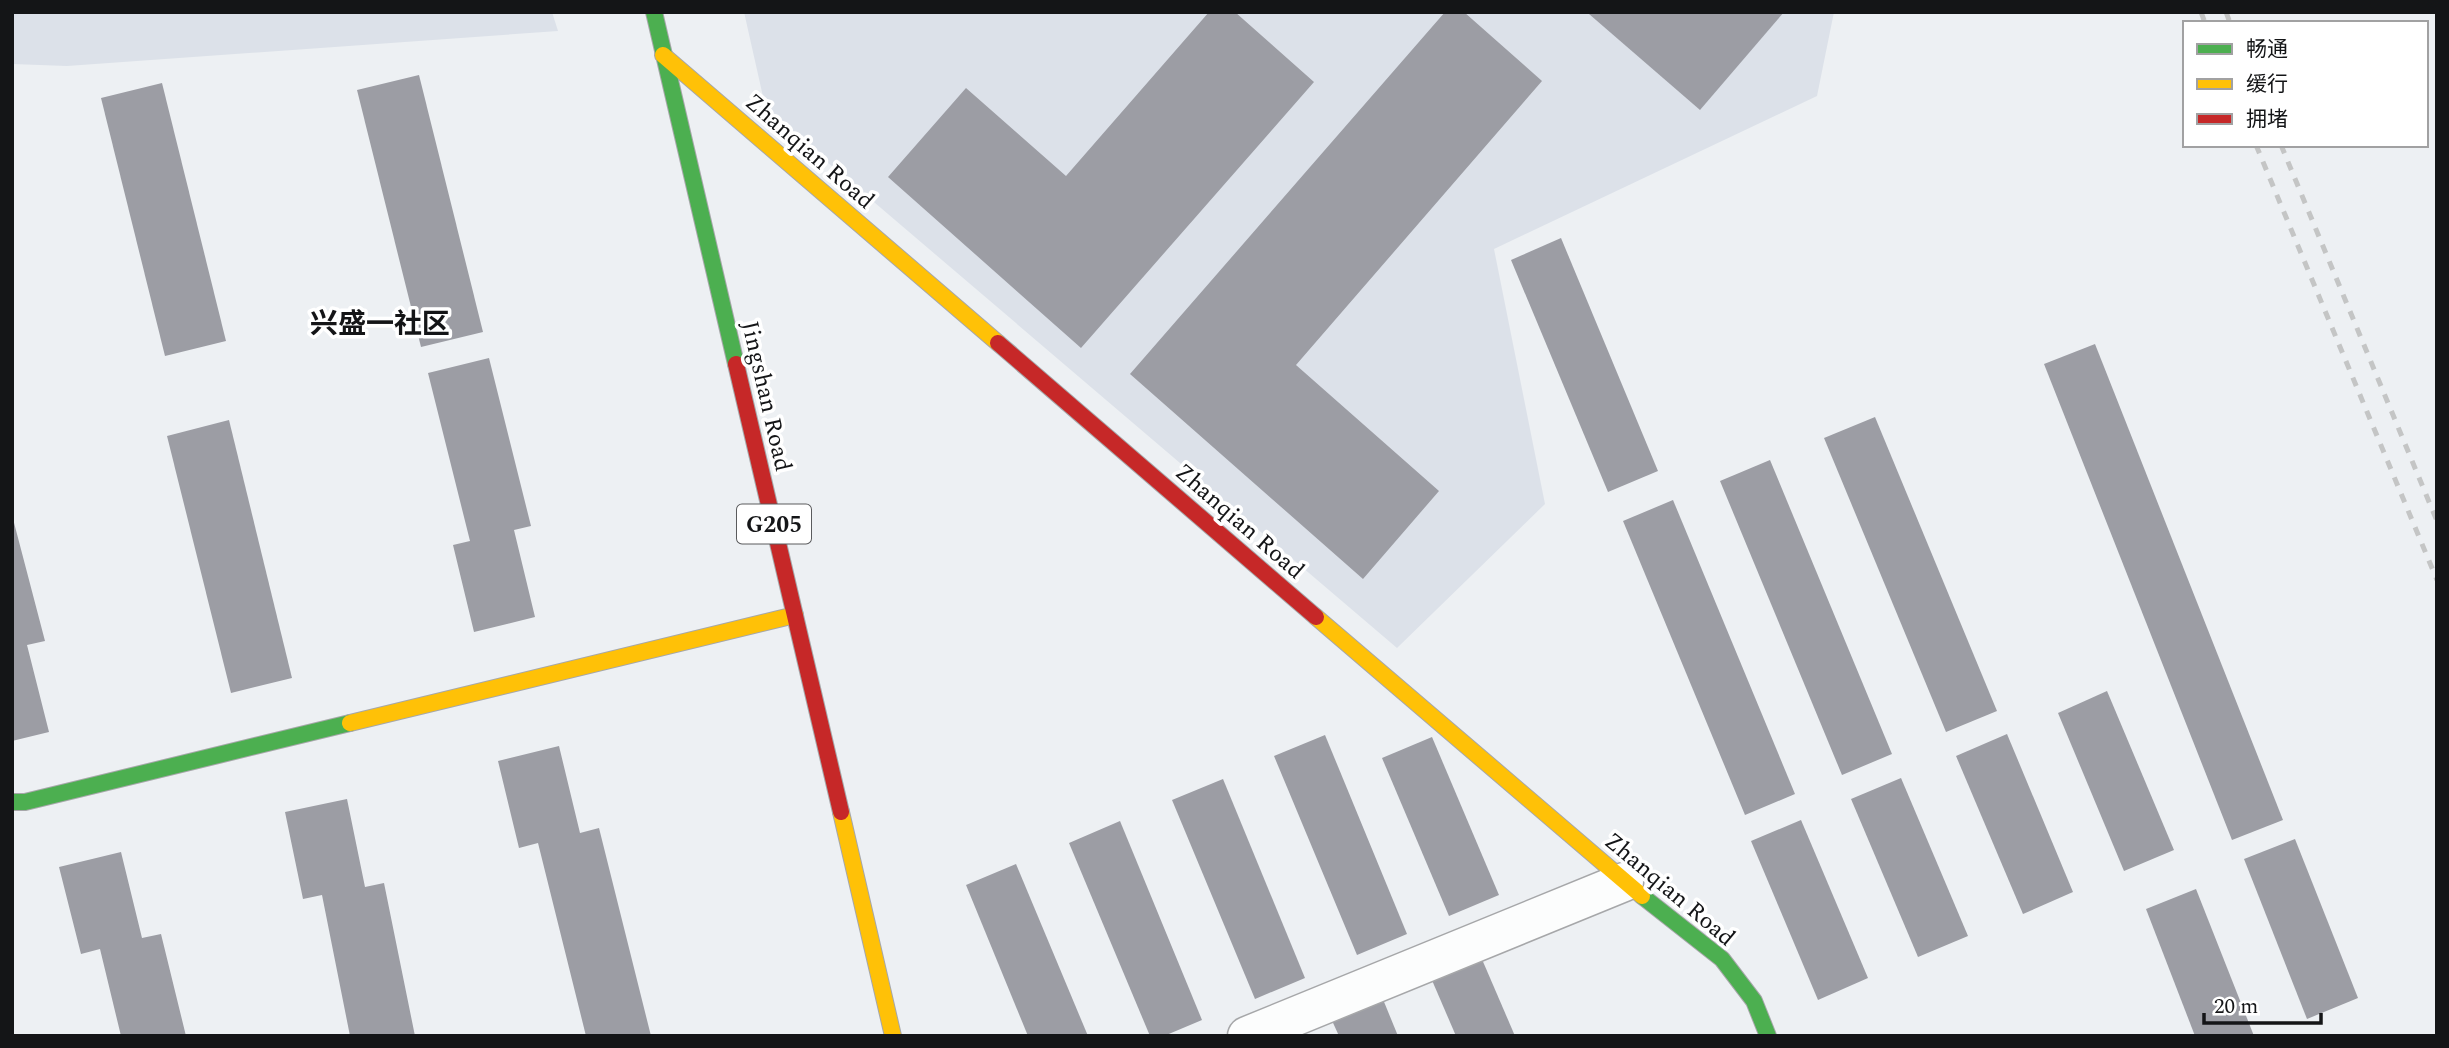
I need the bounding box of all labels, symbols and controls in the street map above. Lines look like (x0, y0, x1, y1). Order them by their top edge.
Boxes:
legend (2183, 21, 2428, 147)
text: 畅通 (2246, 34, 2288, 66)
text: 缓行 (2246, 69, 2288, 101)
street label: Zhanqian Road (736, 85, 882, 218)
text: 拥堵 (2246, 104, 2288, 136)
district label: 兴盛一社区 (310, 303, 450, 346)
street label: Jingshan Road (731, 317, 801, 475)
street label: Zhanqian Road (1166, 455, 1312, 588)
road number: G205 (737, 504, 811, 544)
street label: Zhanqian Road (1596, 824, 1743, 956)
scale bar (2204, 982, 2321, 1026)
text: 20 m (2214, 991, 2258, 1023)

